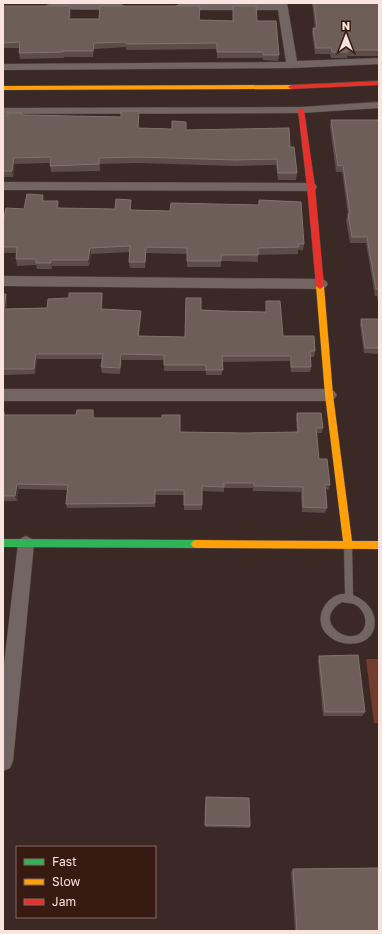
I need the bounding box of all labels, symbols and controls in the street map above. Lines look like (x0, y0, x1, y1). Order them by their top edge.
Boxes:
north arrow (326, 16, 366, 56)
text: N (342, 19, 350, 32)
legend (16, 846, 156, 918)
text: Fast (52, 854, 77, 869)
text: Slow (52, 874, 80, 889)
text: Jam (52, 894, 76, 909)

